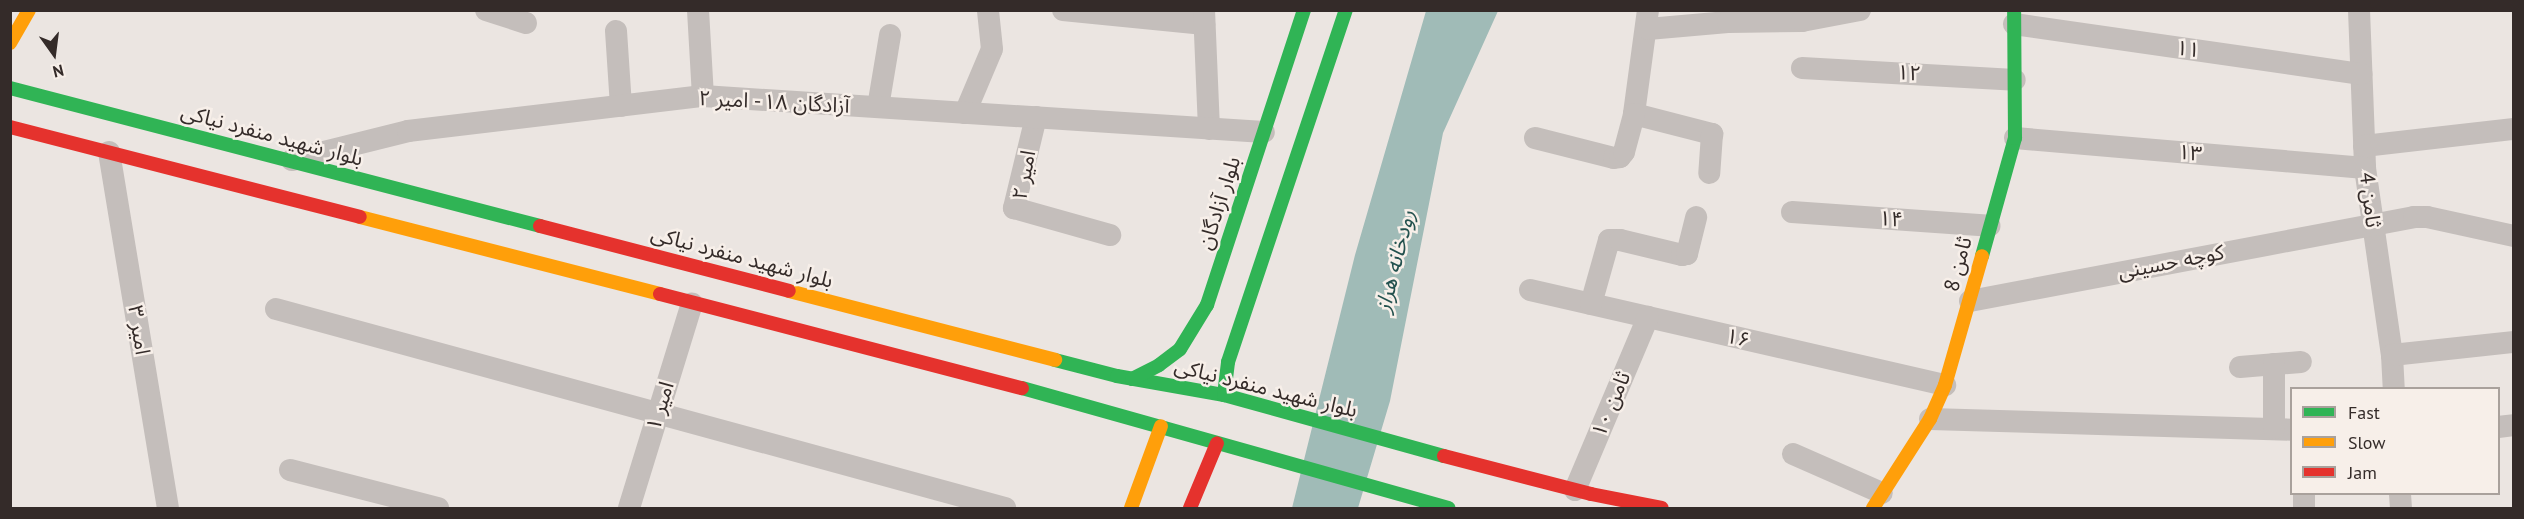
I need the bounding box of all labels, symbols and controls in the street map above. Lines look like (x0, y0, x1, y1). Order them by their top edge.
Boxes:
north arrow (24, 24, 84, 84)
street label: ۱۱ (2174, 35, 2202, 63)
text: N (51, 60, 66, 82)
street label: ۱۲ (1896, 60, 1922, 86)
street label: آزادگان ۱۸ - امیر ۲ (696, 85, 852, 119)
street label: بلوار شهید منفرد نیاکی (178, 99, 366, 171)
street label: ۱۳ (2177, 139, 2203, 167)
street label: امیر ۲ (1007, 148, 1041, 202)
street label: بلوار آزادگان (1192, 153, 1246, 253)
street label: ثامن 4 (2354, 171, 2386, 229)
street label: ۱۴ (1878, 206, 1904, 232)
water label: رودخانه هراز (1370, 207, 1420, 315)
street label: بلوار شهید منفرد نیاکی (648, 221, 836, 293)
street label: ثامن 8 (1939, 234, 1977, 294)
street label: کوچه حسینی (2116, 239, 2226, 285)
street label: امیر ۳ (123, 303, 155, 357)
street label: ۱۶ (1723, 323, 1753, 353)
street label: بلوار شهید منفرد نیاکی (1172, 353, 1360, 423)
street label: ثامن ۱۰ (1586, 368, 1636, 440)
street label: امیر ۱ (641, 379, 679, 433)
legend (2290, 387, 2500, 495)
text: Fast (2348, 401, 2380, 424)
text: Slow (2348, 431, 2386, 454)
text: Jam (2348, 461, 2377, 484)

